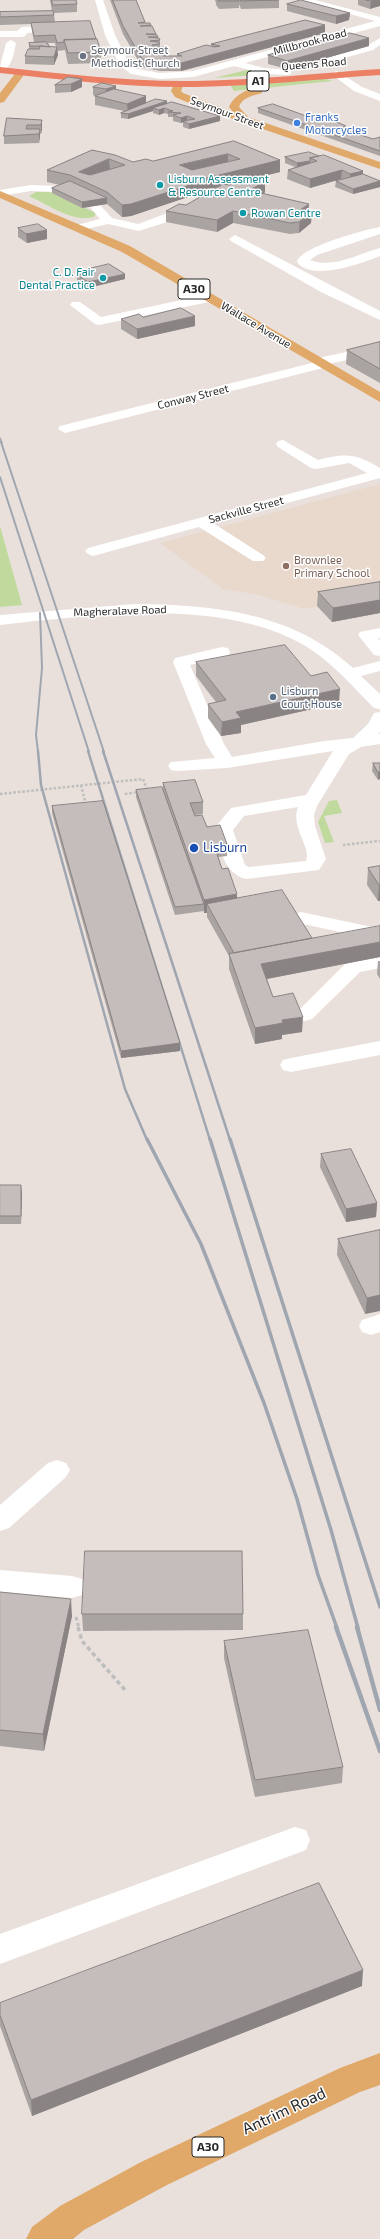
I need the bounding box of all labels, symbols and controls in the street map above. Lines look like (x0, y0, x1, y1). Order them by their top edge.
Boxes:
street label: Millbrook Road (272, 26, 348, 58)
place label: Seymour Street Methodist Church (91, 43, 180, 69)
marker: Seymour Street Methodist Church (78, 51, 88, 61)
street label: Queens Road (281, 55, 347, 73)
road number: A1 (247, 71, 269, 91)
street label: Seymour Street (188, 94, 266, 132)
place label: Franks Motorcycles (305, 110, 367, 136)
marker: Franks Motorcycles (292, 118, 302, 128)
place label: Lisburn Assessment & Resource Centre (168, 172, 269, 198)
marker: Lisburn Assessment & Resource Centre (155, 180, 165, 190)
place label: Rowan Centre (251, 206, 321, 220)
marker: Rowan Centre (238, 208, 248, 218)
place label: C. D. Fair Dental Practice (19, 265, 95, 291)
marker: C. D. Fair Dental Practice (98, 273, 108, 283)
road number: A30 (178, 279, 210, 299)
street label: Wallace Avenue (219, 299, 293, 351)
street label: Conway Street (156, 382, 230, 412)
street label: Sackville Street (207, 494, 285, 526)
place label: Brownlee Primary School (294, 553, 370, 579)
marker: Brownlee Primary School (281, 561, 291, 571)
street label: Magheralave Road (73, 603, 167, 619)
place label: Lisburn Court House (281, 684, 342, 710)
marker: Lisburn Court House (268, 692, 278, 702)
place label: Lisburn (203, 840, 247, 856)
marker: Lisburn (188, 842, 200, 854)
street label: Antrim Road (239, 2083, 329, 2139)
road number: A30 (192, 2137, 224, 2157)

